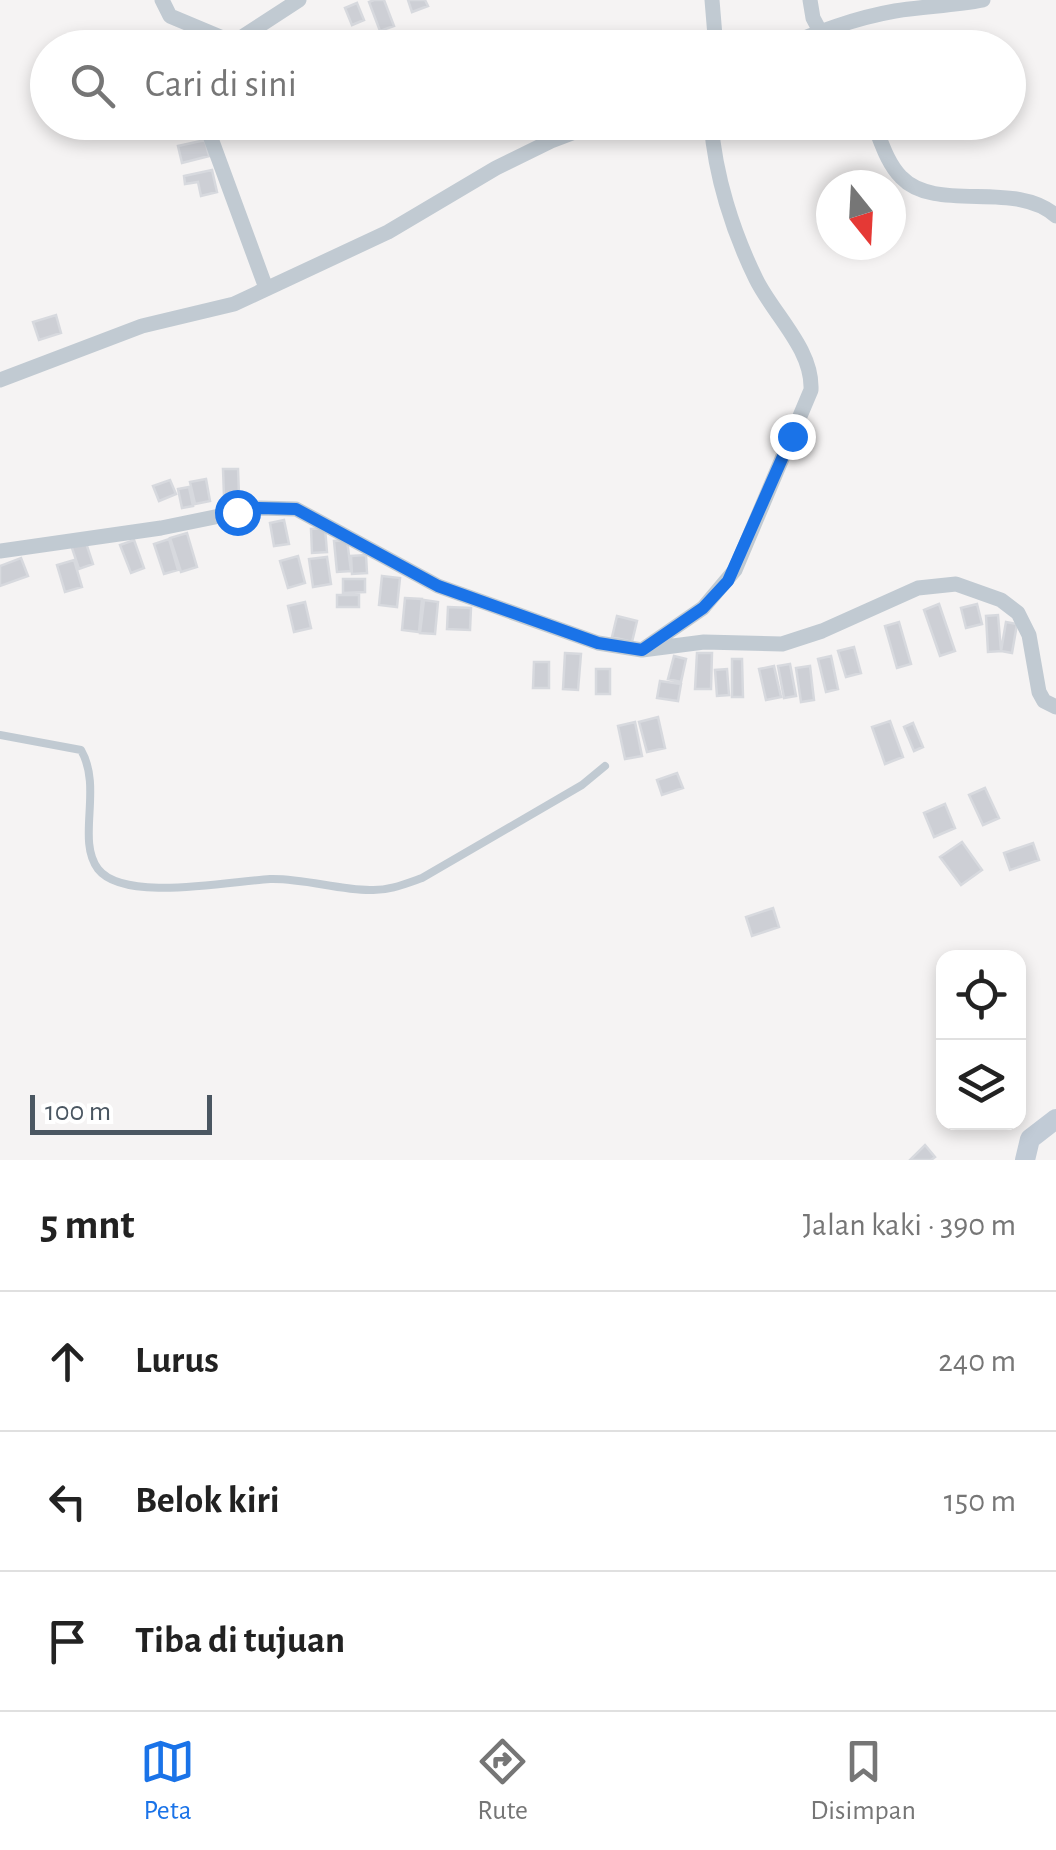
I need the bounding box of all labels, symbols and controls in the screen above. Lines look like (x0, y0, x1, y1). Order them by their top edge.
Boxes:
search box (30, 30, 1026, 140)
icon: search (65, 58, 120, 113)
text: Cari di sini (145, 66, 297, 104)
north arrow (816, 170, 906, 260)
route end (770, 414, 816, 460)
route start (215, 490, 261, 536)
map controls (936, 950, 1026, 1130)
button: locate (936, 950, 1026, 1040)
button: layers (936, 1040, 1026, 1130)
scale bar (30, 1090, 212, 1134)
text: 100 m (45, 1098, 111, 1126)
text: 5 mnt (40, 1204, 135, 1246)
text: Jalan kaki · 390 m (803, 1209, 1016, 1241)
icon: ahead (40, 1334, 95, 1389)
text: Lurus (135, 1342, 219, 1380)
text: 240 m (938, 1345, 1016, 1377)
icon: left (40, 1474, 95, 1529)
text: Belok kiri (135, 1482, 280, 1520)
text: 150 m (944, 1485, 1016, 1517)
icon: arrive (40, 1614, 95, 1669)
text: Tiba di tujuan (135, 1622, 345, 1660)
tab: Peta (140, 1734, 195, 1828)
tab: Rute (475, 1734, 530, 1828)
tab: Disimpan (810, 1734, 916, 1828)

